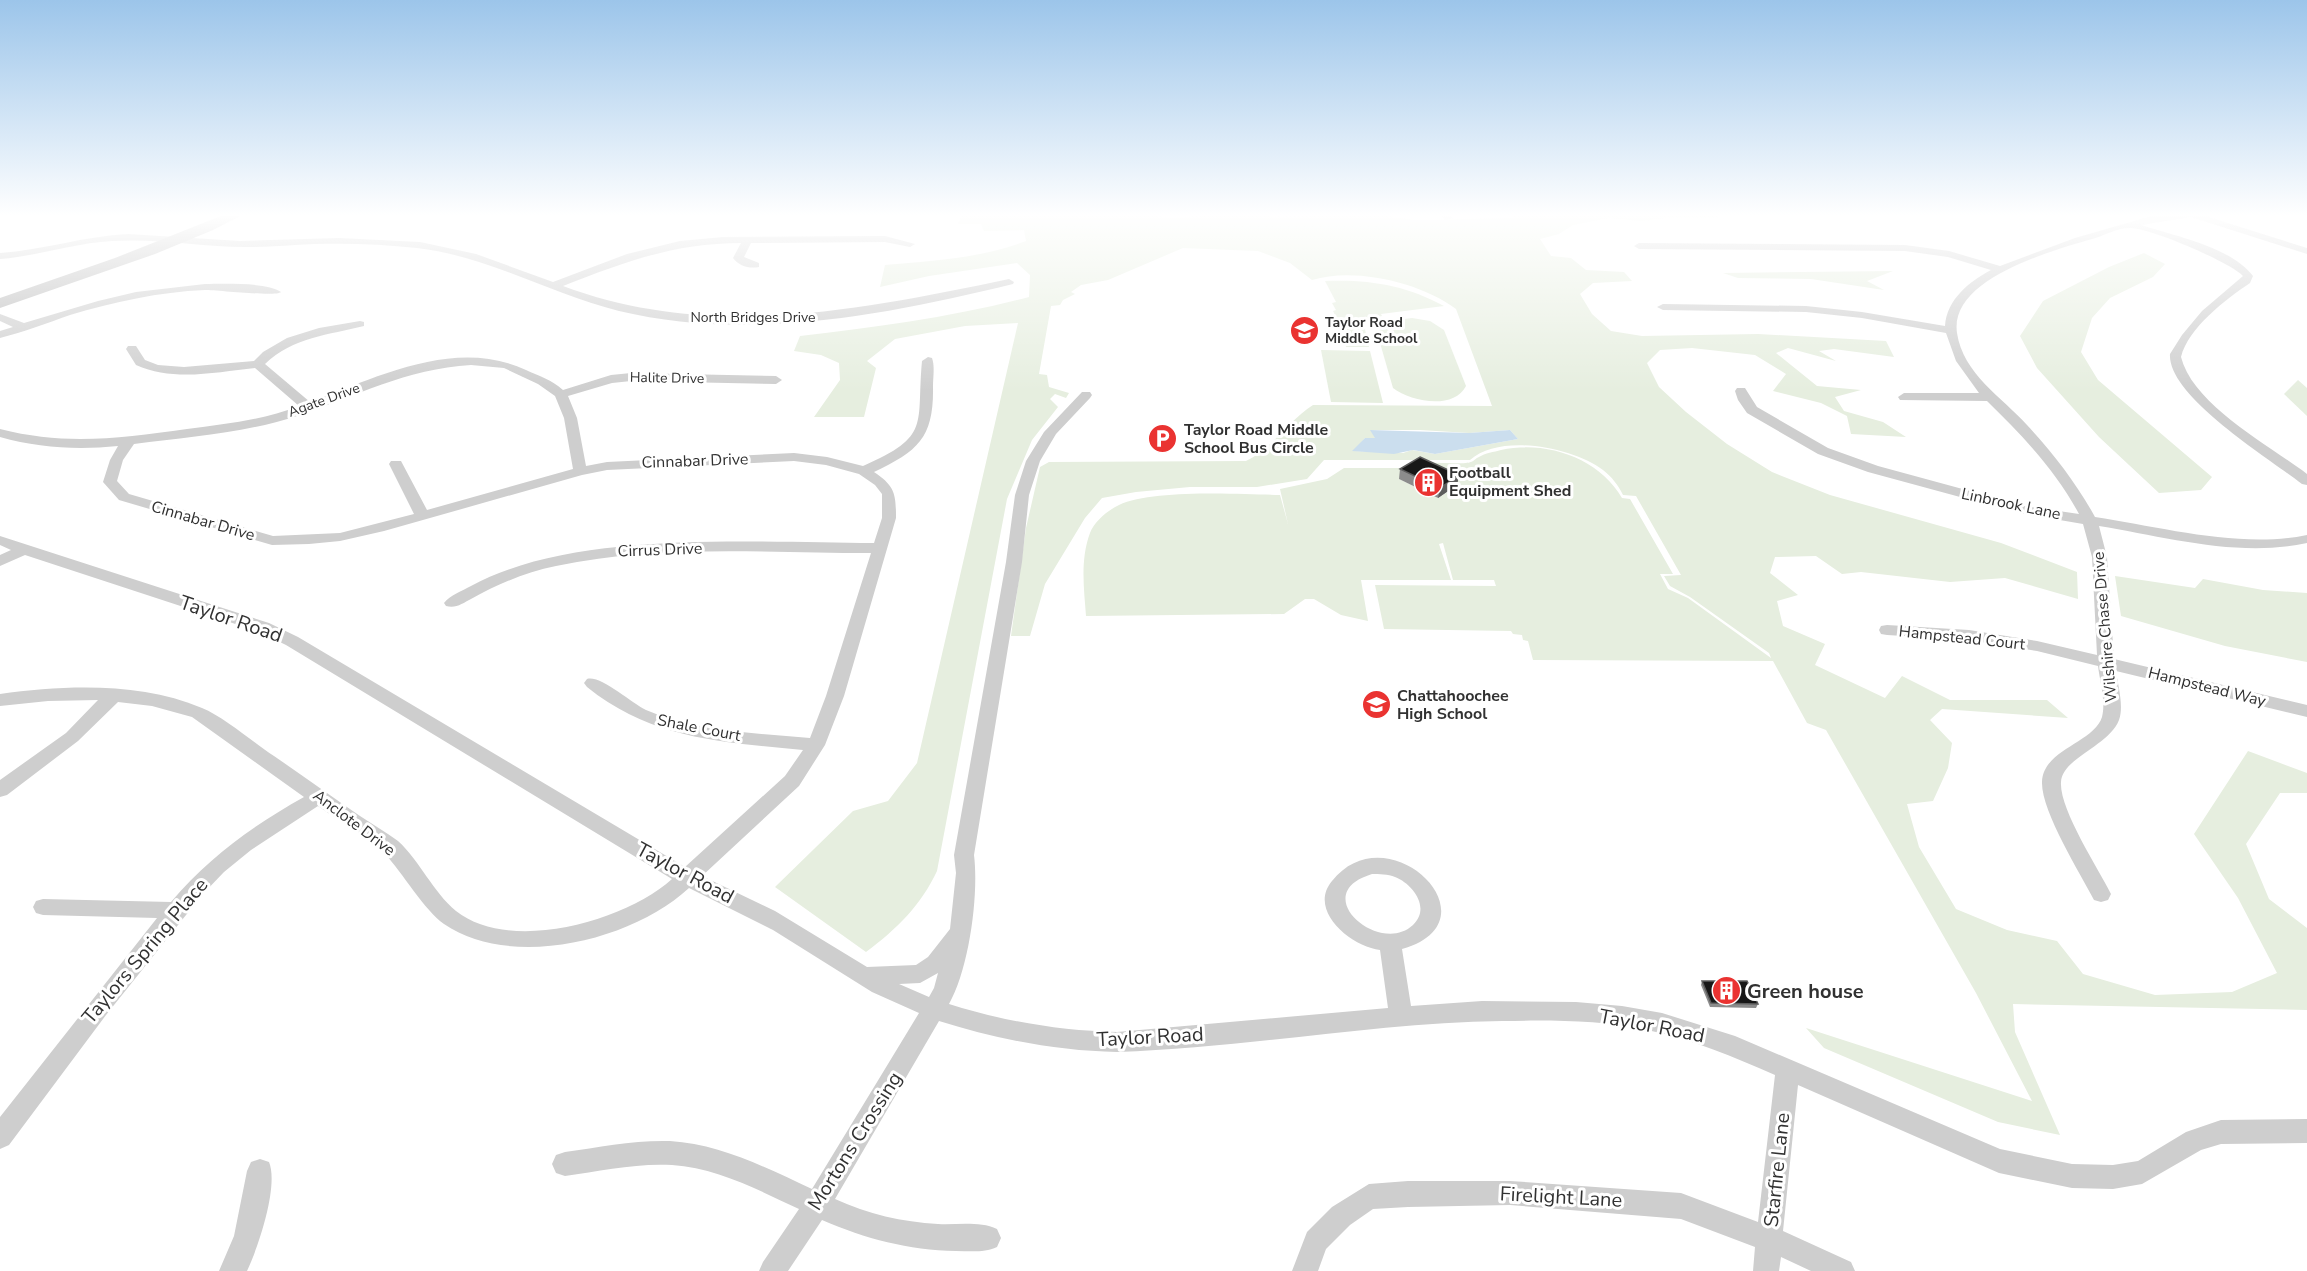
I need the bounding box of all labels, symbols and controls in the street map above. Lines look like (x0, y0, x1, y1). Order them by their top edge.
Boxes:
street label: North Bridges Drive (690, 308, 816, 327)
place label: Taylor Road Middle School (1325, 313, 1418, 348)
school or university icon: Taylor Road Middle School (1288, 314, 1320, 346)
street label: Halite Drive (630, 368, 704, 388)
street label: Agate Drive (286, 378, 362, 422)
place label: Taylor Road Middle School Bus Circle (1184, 419, 1328, 459)
parking icon: Taylor Road Middle School Bus Circle (1147, 423, 1179, 455)
street label: Cinnabar Drive (641, 448, 749, 474)
place label: Football Equipment Shed (1449, 462, 1571, 502)
building icon: Football Equipment Shed (1412, 466, 1444, 498)
street label: Linbrook Lane (1959, 483, 2063, 525)
street label: Cinnabar Drive (149, 496, 257, 546)
street label: Cirrus Drive (617, 538, 703, 562)
street label: Wilshire Chase Drive (2087, 551, 2123, 703)
street label: Taylor Road (176, 589, 286, 649)
street label: Hampstead Court (1898, 620, 2027, 656)
street label: Hampstead Way (2146, 662, 2269, 712)
place label: Chattahoochee High School (1397, 685, 1509, 725)
school or university icon: Chattahoochee High School (1360, 689, 1392, 721)
street label: Shale Court (655, 709, 743, 747)
street label: Anclote Drive (308, 785, 400, 861)
street label: Taylor Road (631, 836, 739, 910)
street label: Taylors Spring Place (76, 872, 214, 1030)
building icon: Green house (1710, 975, 1742, 1007)
place label: Green house (1747, 978, 1864, 1005)
street label: Taylor Road (1597, 1003, 1707, 1049)
street label: Taylor Road (1096, 1021, 1204, 1053)
street label: Mortons Crossing (802, 1067, 908, 1215)
street label: Starfire Lane (1758, 1111, 1796, 1229)
street label: Firelight Lane (1499, 1180, 1623, 1214)

